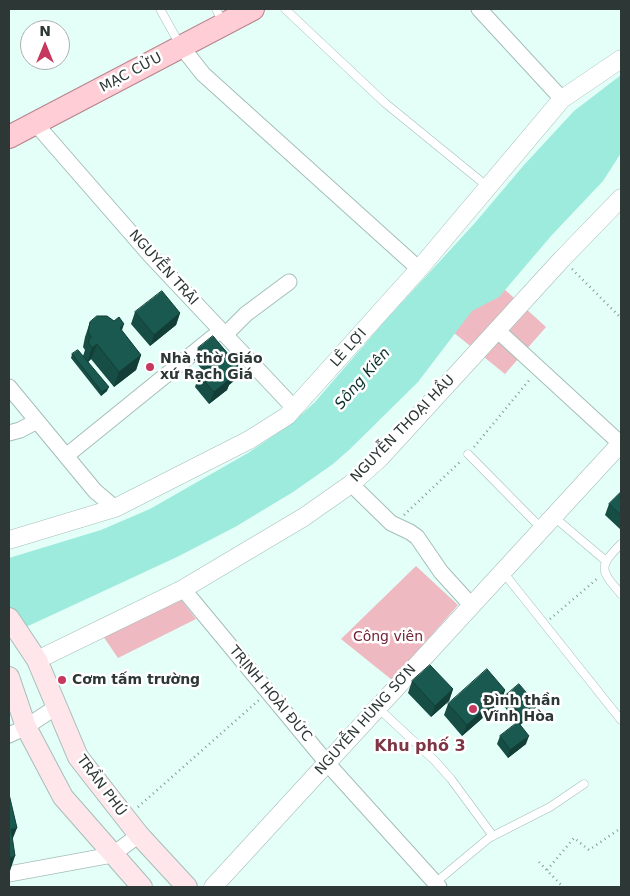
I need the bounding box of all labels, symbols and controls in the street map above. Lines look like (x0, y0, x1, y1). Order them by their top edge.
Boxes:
north arrow (20, 20, 70, 70)
text: N (39, 23, 51, 39)
street label: MẠC CỬU (97, 50, 165, 96)
street label: NGUYỄN TRÃI (125, 227, 201, 309)
street label: LÊ LỢI (327, 325, 371, 371)
water label: Sông Kiên (332, 345, 394, 413)
place label: Nhà thờ Giáo xứ Rạch Giá (160, 351, 263, 384)
marker: Nhà thờ Giáo xứ Rạch Giá (144, 361, 156, 373)
street label: NGUYỄN THOẠI HẦU (347, 372, 459, 486)
park label: Công viên (353, 629, 423, 645)
street label: TRỊNH HOÀI ĐỨC (225, 643, 315, 745)
street label: NGUYỄN HÙNG SƠN (312, 661, 420, 779)
place label: Cơm tấm trường (72, 672, 200, 688)
marker: Cơm tấm trường (56, 674, 68, 686)
place label: Đình thần Vĩnh Hòa (483, 693, 560, 726)
marker: Đình thần Vĩnh Hòa (467, 703, 479, 715)
district label: Khu phố 3 (374, 737, 466, 757)
street label: TRẦN PHÚ (73, 752, 129, 820)

